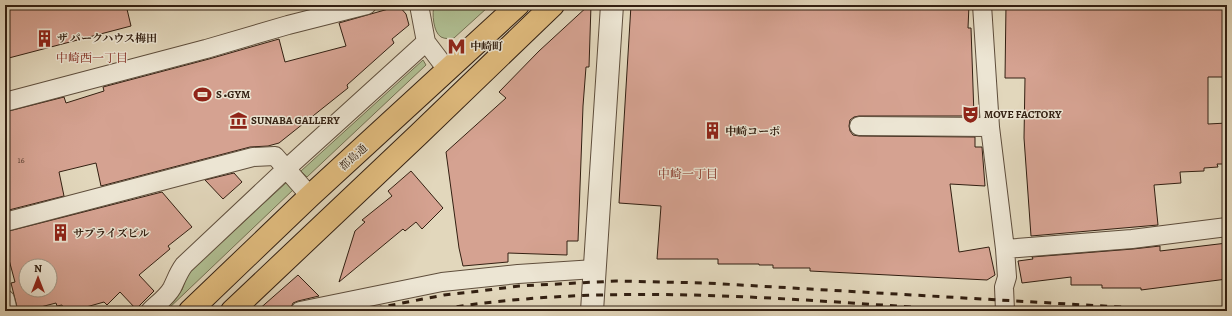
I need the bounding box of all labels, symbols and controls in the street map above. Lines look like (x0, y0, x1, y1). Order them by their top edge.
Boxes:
building icon: ザ パークハウス梅田 (34, 28, 54, 48)
place label: ザ パークハウス梅田 (57, 31, 157, 46)
metro station icon: 中崎町 (447, 36, 467, 56)
place label: 中崎町 (470, 39, 503, 54)
district label: 中崎西一丁目 (56, 50, 128, 66)
sports icon: S •GYM (193, 84, 213, 104)
place label: S •GYM (216, 87, 250, 102)
theatre icon: MOVE FACTORY (961, 104, 981, 124)
place label: MOVE FACTORY (984, 107, 1062, 122)
museum icon: SUNABA GALLERY (228, 110, 248, 130)
place label: SUNABA GALLERY (251, 113, 340, 128)
building icon: 中崎コーポ (702, 121, 722, 141)
place label: 中崎コーポ (725, 124, 780, 139)
street label: 都島通 (336, 141, 371, 174)
house number: 16 (17, 154, 25, 166)
district label: 中崎一丁目 (658, 166, 718, 182)
building icon: サプライズビル (50, 223, 70, 243)
place label: サプライズビル (73, 226, 150, 241)
north arrow (18, 258, 58, 298)
text: N (34, 261, 42, 276)

